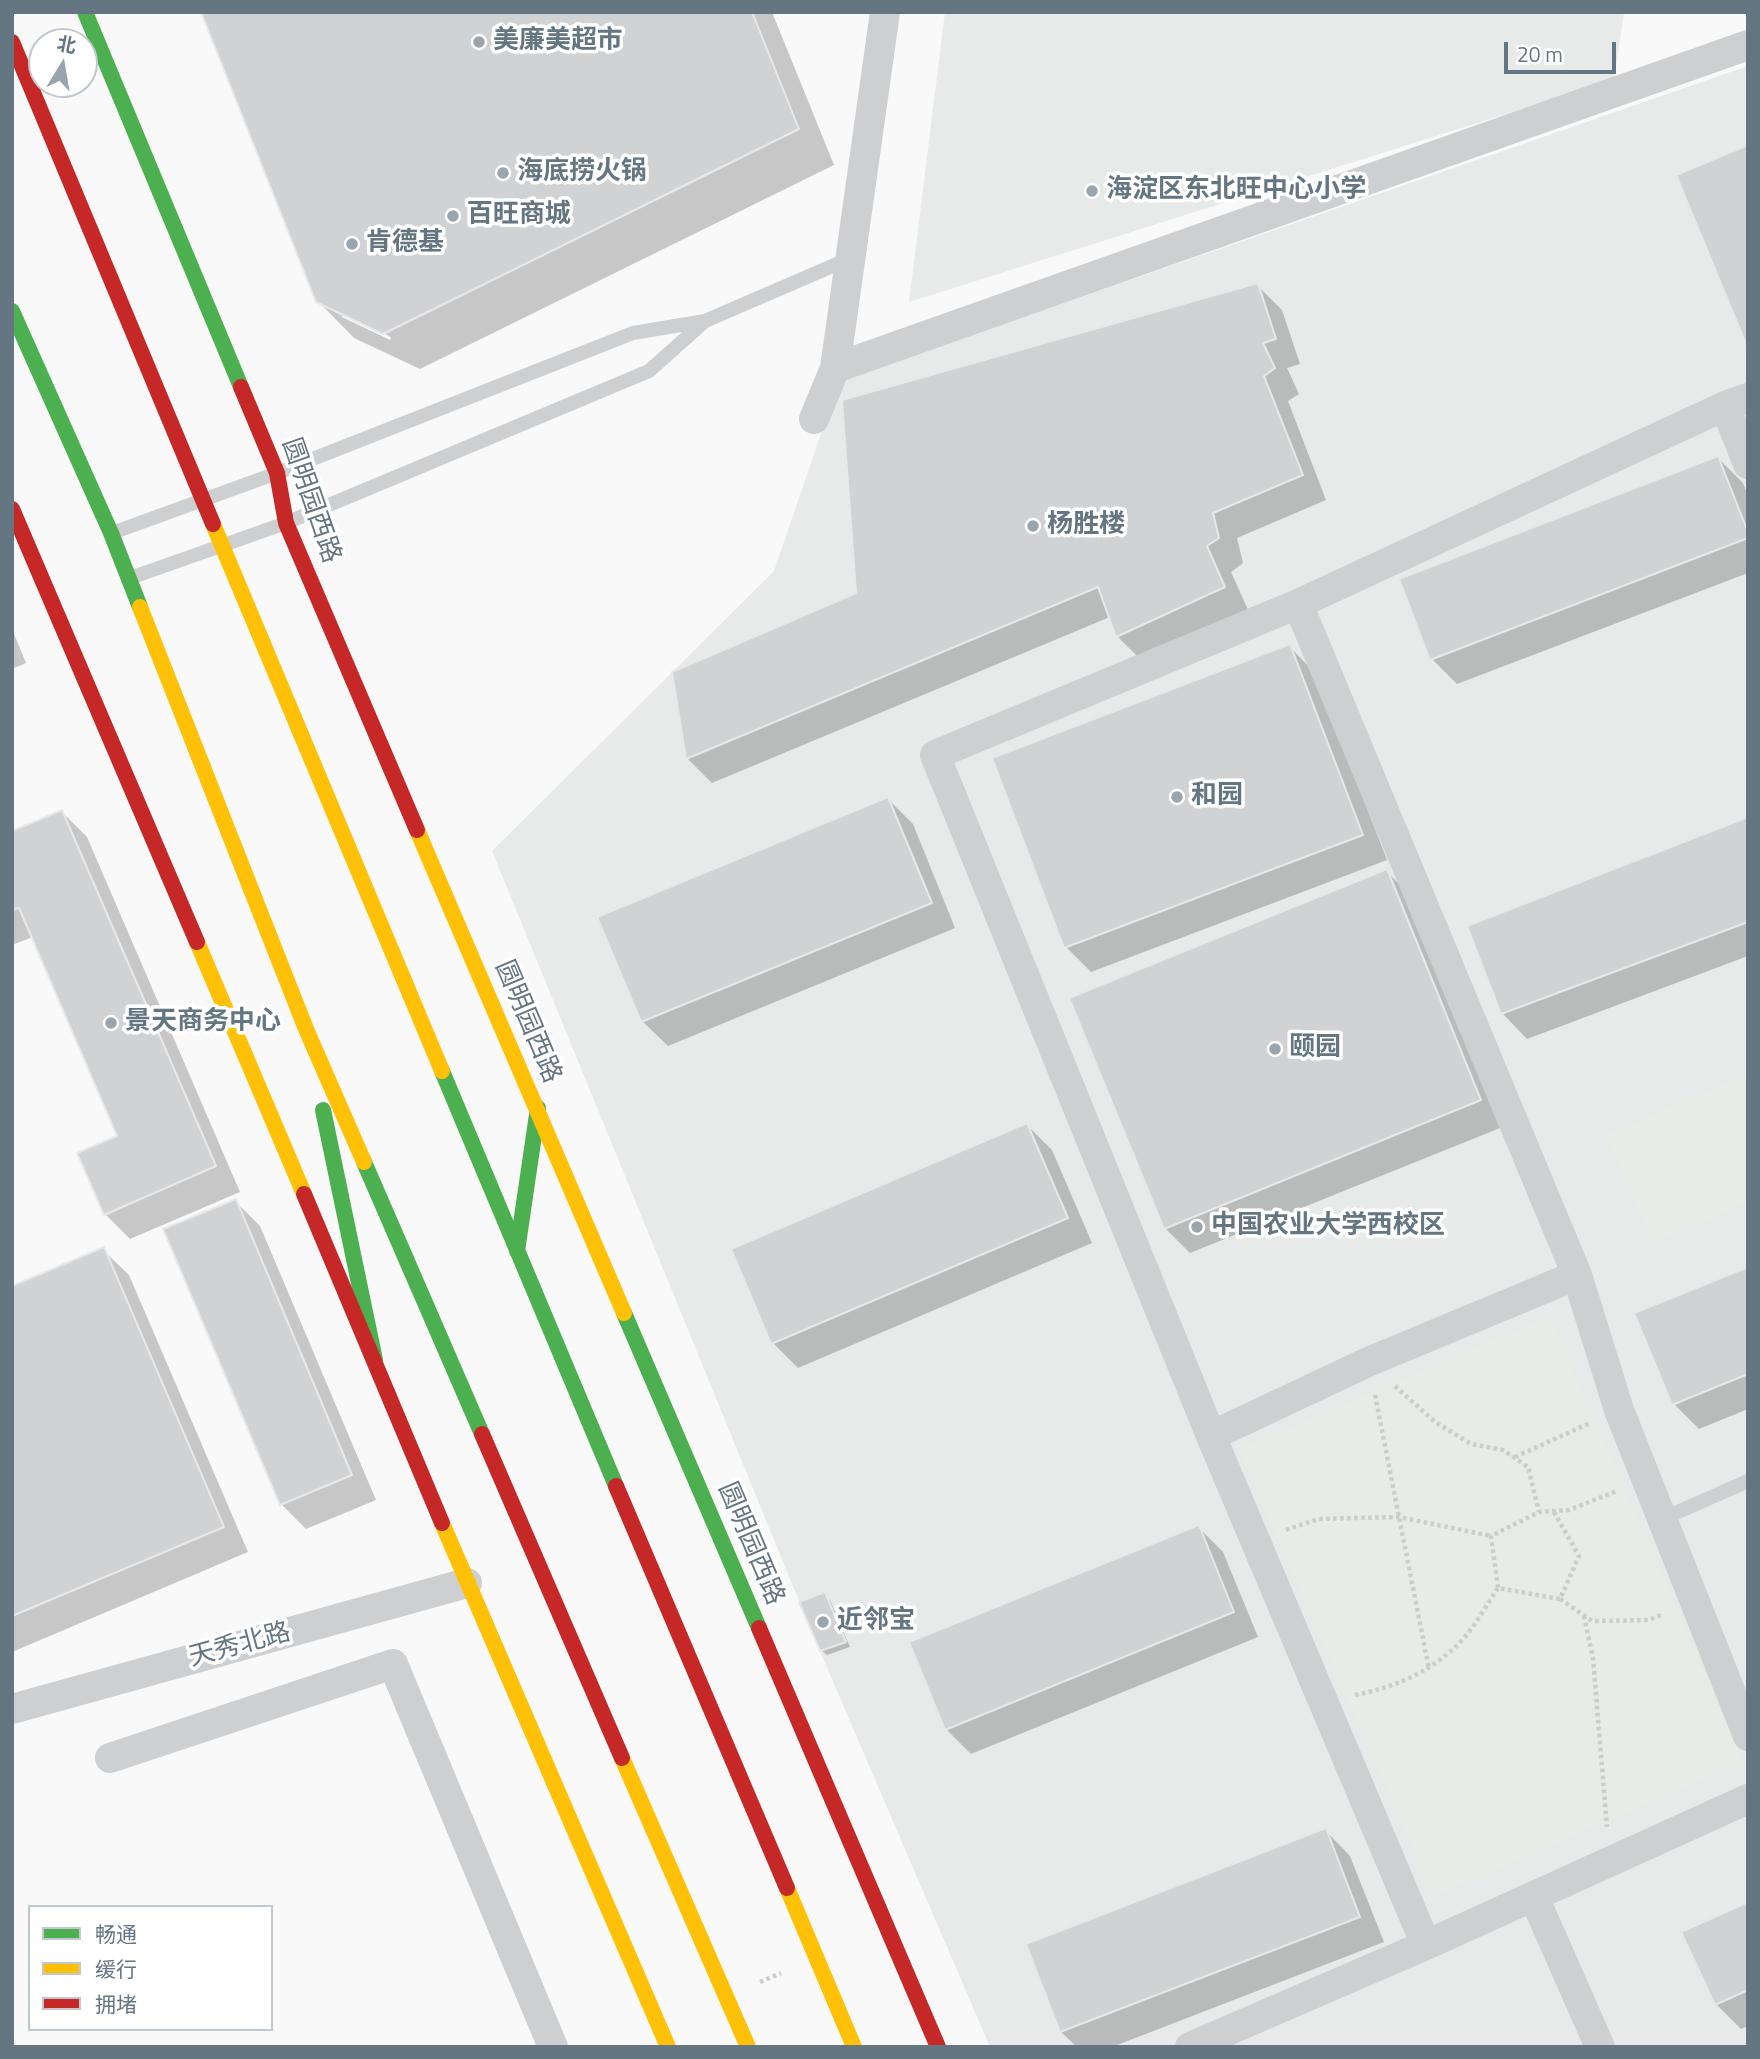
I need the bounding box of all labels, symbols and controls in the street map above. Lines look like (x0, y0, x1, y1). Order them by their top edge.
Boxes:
place label: 美廉美超市 (493, 26, 623, 58)
north arrow (28, 28, 98, 98)
text: 北 (55, 28, 79, 60)
scale bar (1508, 28, 1620, 72)
marker: 美廉美超市 (471, 34, 487, 50)
text: 20 m (1517, 38, 1563, 70)
place label: 海底捞火锅 (517, 157, 647, 189)
marker: 海底捞火锅 (495, 165, 511, 181)
place label: 海淀区东北旺中心小学 (1106, 175, 1366, 207)
marker: 海淀区东北旺中心小学 (1084, 183, 1100, 199)
place label: 百旺商城 (467, 200, 571, 232)
marker: 百旺商城 (445, 208, 461, 224)
place label: 肯德基 (366, 228, 444, 260)
marker: 肯德基 (344, 236, 360, 252)
street label: 圆明园西路 (274, 434, 346, 568)
place label: 杨胜楼 (1047, 510, 1125, 542)
marker: 杨胜楼 (1025, 518, 1041, 534)
place label: 和园 (1191, 781, 1243, 813)
marker: 和园 (1169, 789, 1185, 805)
street label: 圆明园西路 (487, 956, 567, 1088)
place label: 景天商务中心 (125, 1007, 281, 1039)
marker: 景天商务中心 (103, 1015, 119, 1031)
place label: 颐园 (1289, 1033, 1341, 1065)
marker: 颐园 (1267, 1041, 1283, 1057)
place label: 中国农业大学西校区 (1211, 1211, 1445, 1243)
marker: 中国农业大学西校区 (1189, 1219, 1205, 1235)
street label: 圆明园西路 (710, 1478, 790, 1610)
place label: 近邻宝 (837, 1606, 915, 1638)
marker: 近邻宝 (815, 1614, 831, 1630)
street label: 天秀北路 (186, 1617, 294, 1675)
legend (28, 1905, 273, 2031)
text: 畅通 (95, 1918, 137, 1950)
text: 缓行 (95, 1953, 137, 1985)
text: 拥堵 (95, 1988, 137, 2020)

